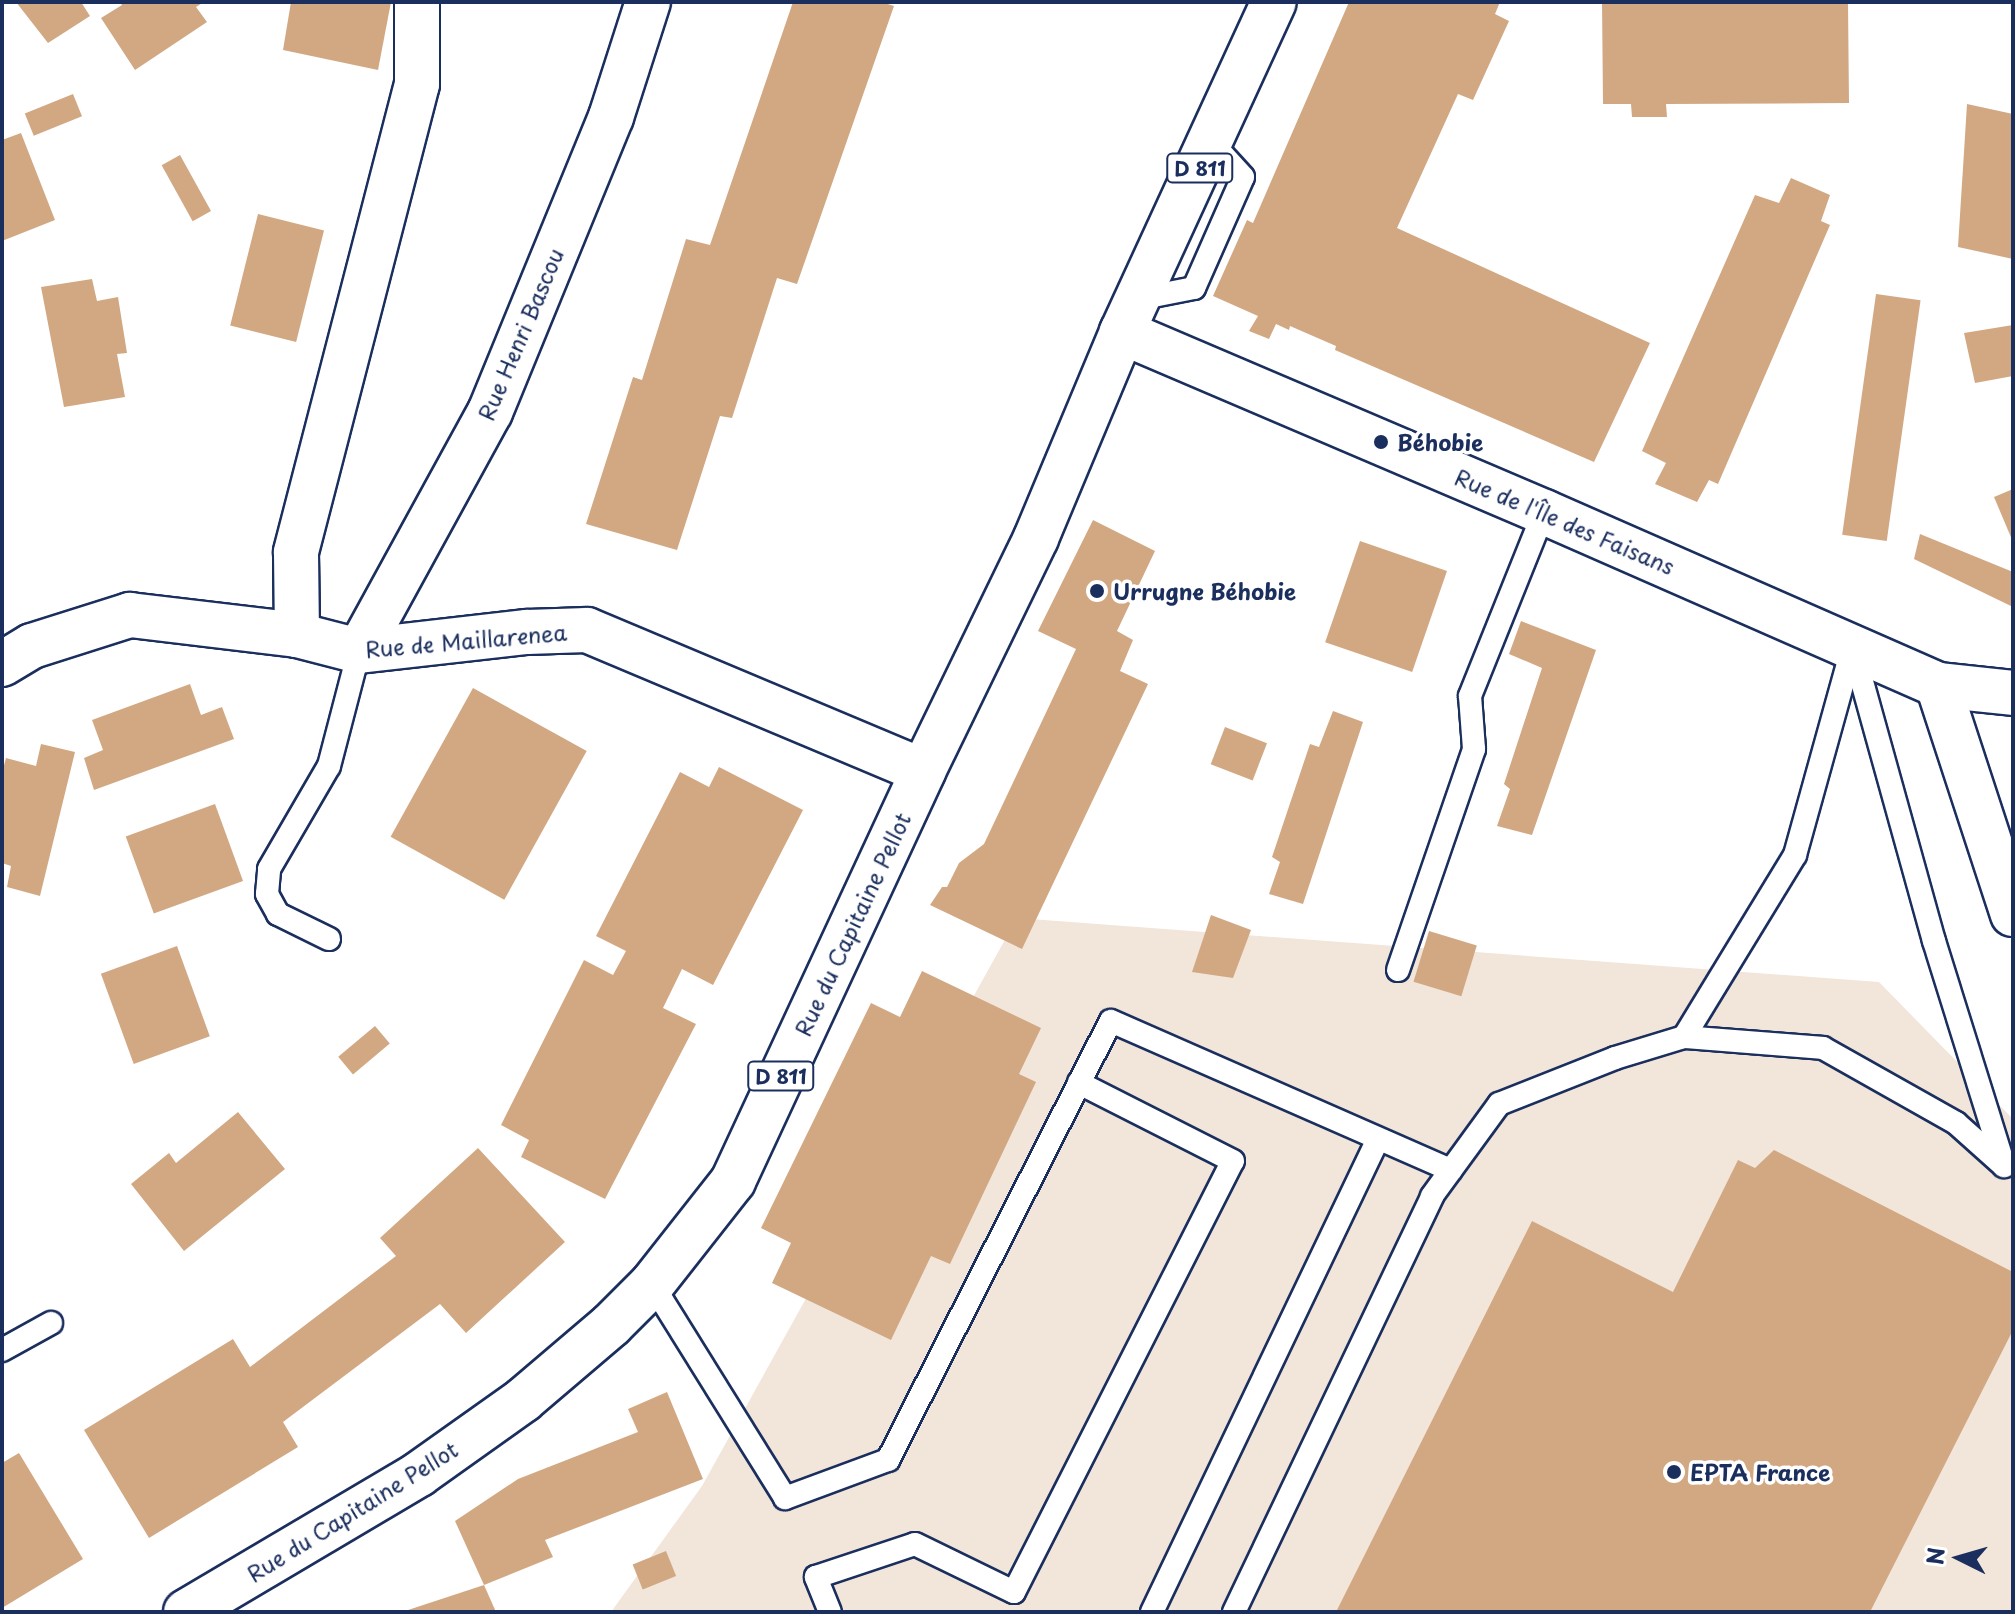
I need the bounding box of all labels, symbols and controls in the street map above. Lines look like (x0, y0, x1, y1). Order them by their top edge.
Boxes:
road number: D 811 (1164, 152, 1236, 184)
street label: Rue Henri Bascou (471, 242, 569, 426)
place label: Béhobie (1397, 429, 1483, 455)
marker: Béhobie (1372, 433, 1390, 451)
street label: Rue de l'Île des Faisans (1448, 461, 1682, 581)
place label: Urrugne Béhobie (1113, 578, 1298, 604)
marker: Urrugne Béhobie (1088, 582, 1106, 600)
street label: Rue de Maillarenea (362, 618, 570, 662)
street label: Rue du Capitaine Pellot (787, 805, 917, 1043)
road number: D 811 (745, 1060, 817, 1092)
street label: Rue du Capitaine Pellot (239, 1434, 465, 1588)
place label: EPTA France (1690, 1459, 1831, 1485)
marker: EPTA France (1665, 1463, 1683, 1481)
north arrow (1919, 1518, 1999, 1598)
text: N (1917, 1546, 1952, 1566)

